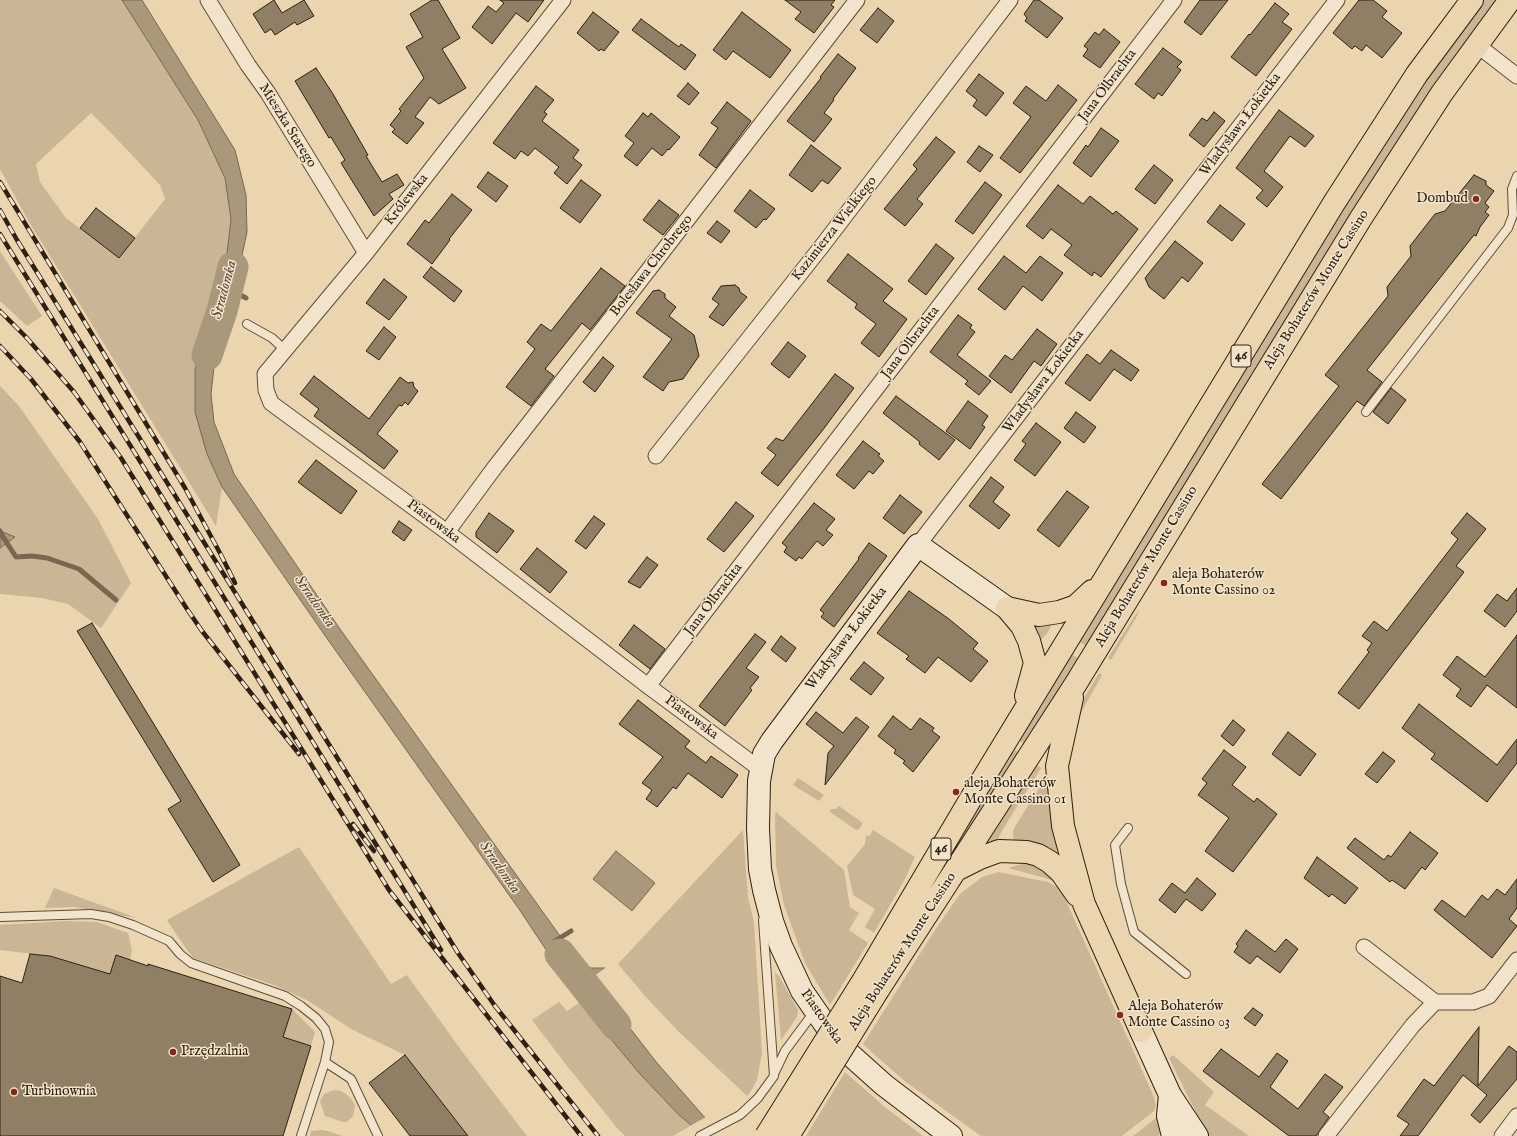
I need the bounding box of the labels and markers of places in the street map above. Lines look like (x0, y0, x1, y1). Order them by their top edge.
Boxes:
place label: Dombud (1416, 191, 1468, 207)
marker: Dombud (1471, 194, 1481, 204)
place label: aleja Bohaterów Monte Cassino 02 (1172, 567, 1275, 600)
marker: aleja Bohaterów Monte Cassino 02 (1159, 578, 1169, 588)
place label: aleja Bohaterów Monte Cassino 01 (964, 776, 1066, 808)
marker: aleja Bohaterów Monte Cassino 01 (951, 787, 961, 797)
place label: Aleja Bohaterów Monte Cassino 03 (1128, 999, 1230, 1032)
marker: Aleja Bohaterów Monte Cassino 03 (1115, 1010, 1125, 1020)
place label: Przędzalnia (181, 1044, 248, 1060)
marker: Przędzalnia (168, 1047, 178, 1057)
place label: Turbinownia (22, 1084, 96, 1100)
marker: Turbinownia (9, 1087, 19, 1097)

